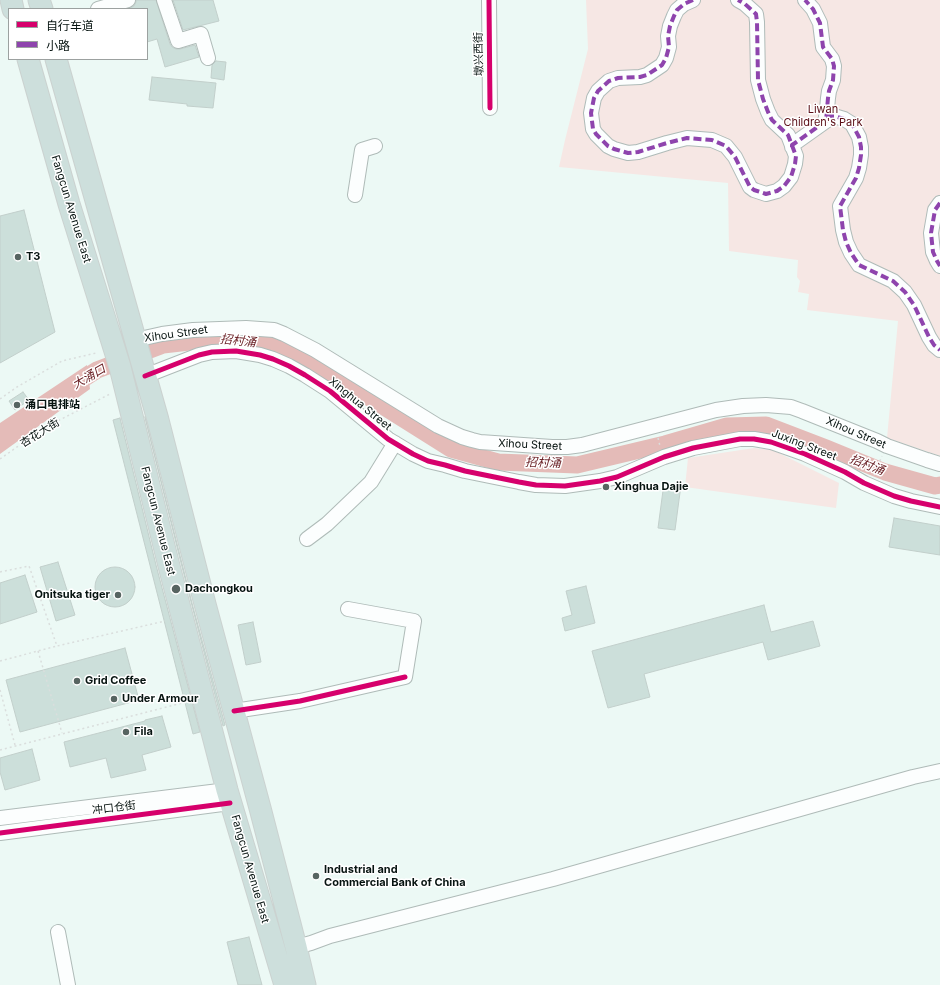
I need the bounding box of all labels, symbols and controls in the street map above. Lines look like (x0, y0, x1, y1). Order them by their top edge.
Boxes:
legend (8, 8, 148, 60)
text: 自行车道 (46, 18, 94, 33)
street label: 墩兴西街 (472, 32, 486, 76)
text: 小路 (46, 38, 70, 53)
park label: Liwan Children's Park (783, 103, 863, 129)
street label: Fangcun Avenue East (48, 154, 94, 264)
place label: T3 (26, 250, 40, 264)
marker: T3 (13, 252, 23, 262)
street label: Xihou Street (143, 323, 209, 345)
water label: 招村涌 (219, 332, 257, 350)
water label: 大涌口 (70, 362, 108, 392)
street label: Xinghua Street (326, 375, 394, 433)
place label: 涌口电排站 (25, 398, 80, 412)
marker: 涌口电排站 (12, 400, 22, 410)
street label: Xihou Street (824, 414, 888, 452)
street label: 杏花大街 (18, 416, 62, 450)
street label: Juxing Street (770, 427, 838, 463)
street label: Xihou Street (498, 437, 562, 453)
water label: 招村涌 (848, 452, 886, 478)
water label: 招村涌 (525, 455, 561, 471)
street label: Fangcun Avenue East (138, 465, 178, 577)
place label: Xinghua Dajie (614, 480, 688, 494)
marker: Xinghua Dajie (601, 482, 611, 492)
place label: Dachongkou (185, 582, 253, 596)
marker: Dachongkou (170, 583, 182, 595)
place label: Onitsuka tiger (34, 588, 110, 602)
marker: Onitsuka tiger (113, 590, 123, 600)
place label: Grid Coffee (85, 674, 146, 688)
marker: Grid Coffee (72, 676, 82, 686)
place label: Under Armour (122, 692, 198, 706)
marker: Under Armour (109, 694, 119, 704)
place label: Fila (134, 725, 153, 739)
marker: Fila (121, 727, 131, 737)
street label: 冲口仓街 (91, 799, 137, 817)
street label: Fangcun Avenue East (228, 813, 272, 925)
place label: Industrial and Commercial Bank of China (324, 863, 466, 889)
marker: Industrial and Commercial Bank of China (311, 871, 321, 881)

